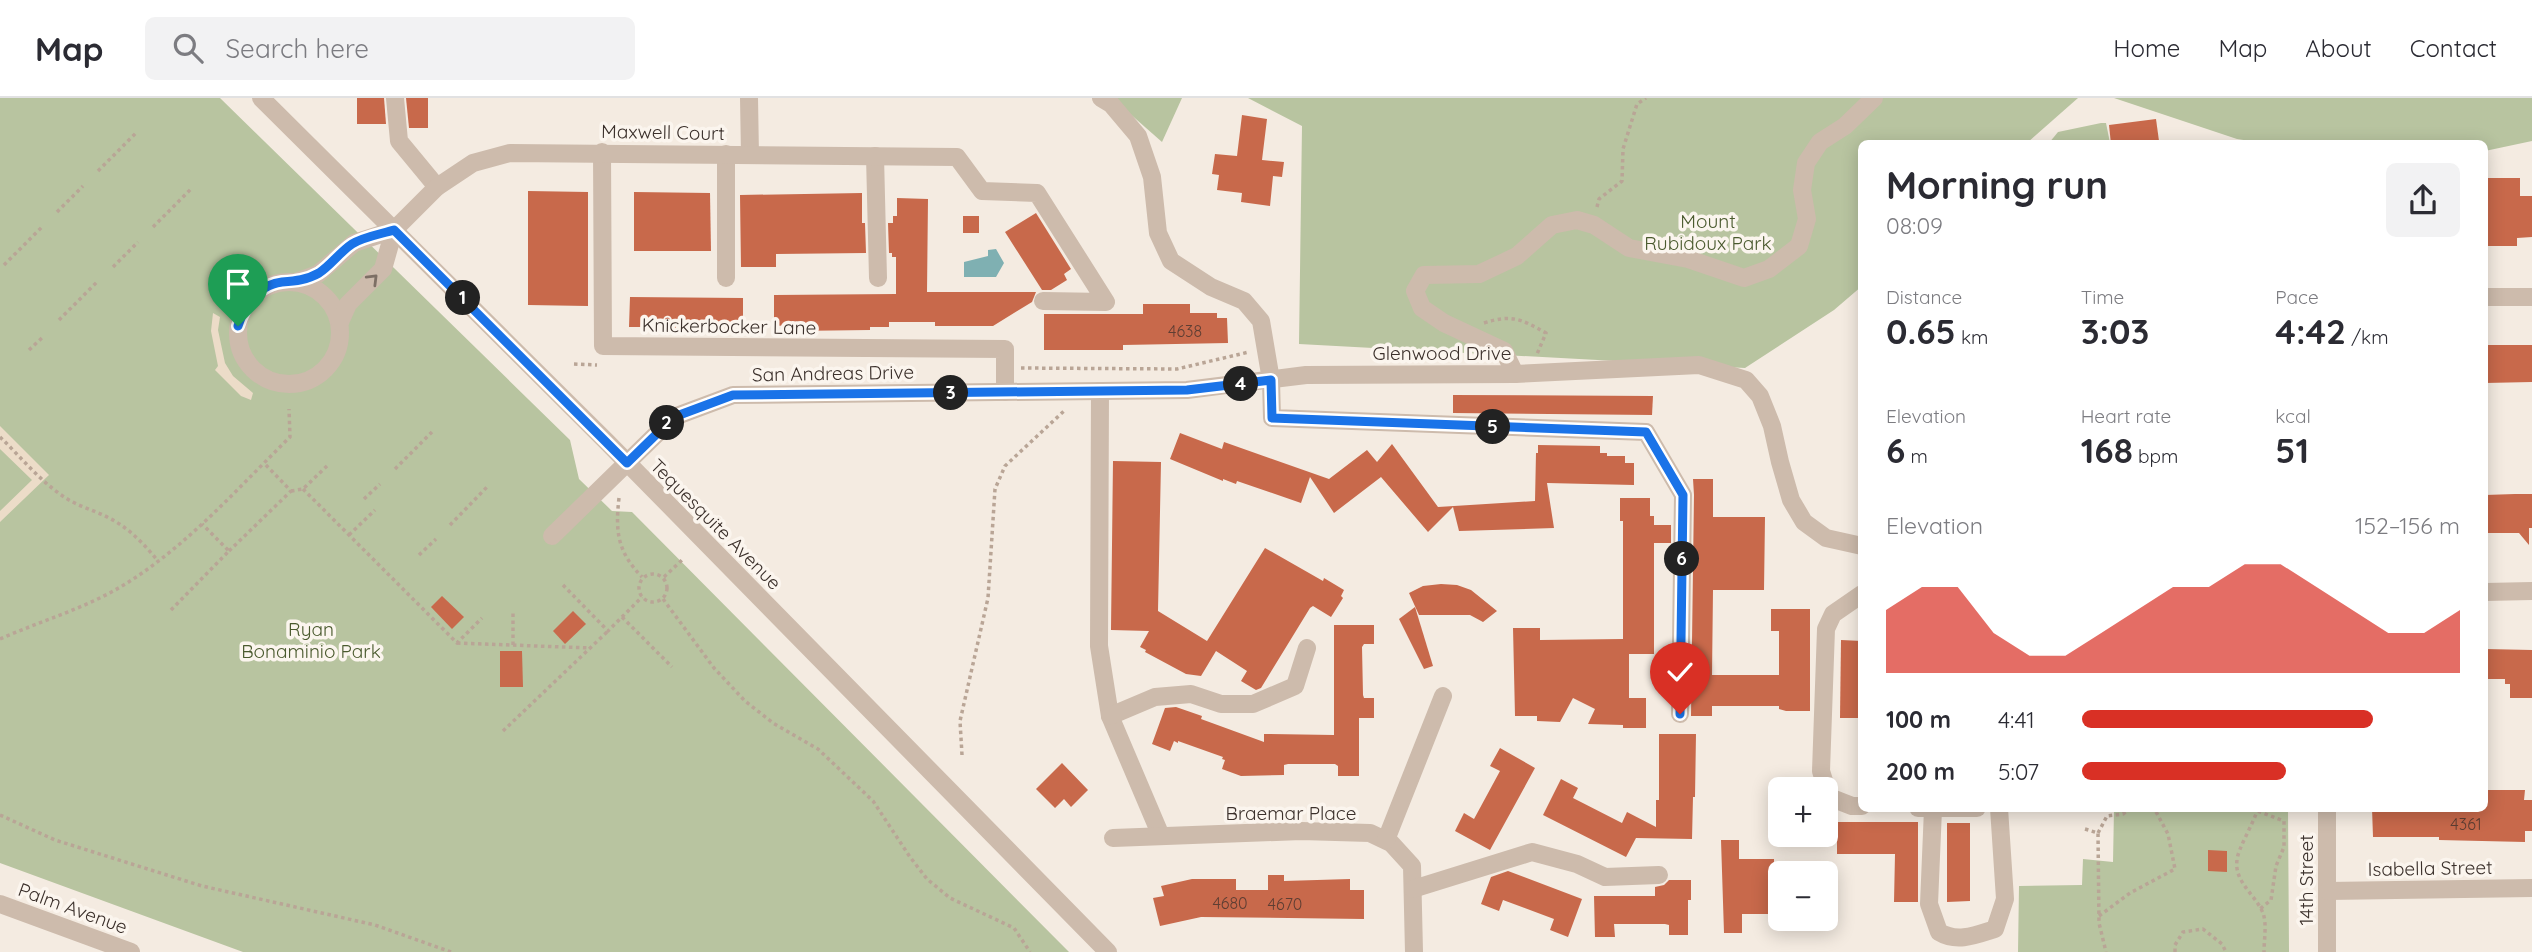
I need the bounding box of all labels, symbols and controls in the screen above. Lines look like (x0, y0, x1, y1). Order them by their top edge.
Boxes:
search box (145, 17, 635, 80)
text: Map (35, 28, 103, 69)
icon: search (169, 29, 207, 67)
text: Search here (225, 32, 369, 65)
text: Home (2113, 33, 2180, 63)
text: Map (2218, 33, 2267, 63)
text: About (2305, 33, 2372, 63)
text: Contact (2410, 33, 2497, 63)
street label: Maxwell Court (601, 119, 725, 145)
text: Morning run (1886, 161, 2108, 209)
button: share (2386, 163, 2460, 237)
park label: Mount Rubidoux Park (1644, 209, 1772, 255)
text: 08:09 (1886, 211, 1943, 240)
pin (208, 254, 268, 326)
icon: arrive (219, 265, 257, 303)
one-way arrow (364, 275, 377, 288)
pin: 1 (446, 280, 480, 316)
text: 1 (459, 285, 466, 309)
text: Distance (1886, 285, 1962, 309)
text: Time (2081, 285, 2124, 309)
text: Pace (2275, 285, 2319, 309)
text: 0.65 (1886, 309, 1956, 353)
text: 3:03 (2081, 309, 2149, 353)
text: 4:42 (2275, 309, 2346, 353)
street label: Knickerbocker Lane (642, 312, 816, 340)
house number: 4638 (1168, 321, 1202, 341)
text: km (1956, 325, 1988, 349)
text: /km (2346, 325, 2389, 349)
street label: Glenwood Drive (1373, 341, 1511, 365)
street label: San Andreas Drive (752, 360, 914, 386)
pin: 4 (1224, 366, 1258, 402)
text: 4 (1235, 371, 1246, 395)
pin: 3 (934, 376, 968, 410)
text: 3 (945, 380, 956, 404)
text: Elevation (1886, 404, 1966, 428)
text: Heart rate (2081, 404, 2171, 428)
text: kcal (2275, 404, 2311, 428)
pin: 2 (650, 406, 684, 440)
text: 2 (661, 410, 672, 434)
pin: 5 (1476, 410, 1510, 444)
text: 5 (1487, 414, 1498, 438)
text: 6 (1886, 428, 1905, 472)
text: 168 (2081, 428, 2133, 472)
text: 51 (2275, 428, 2309, 472)
text: m (1905, 444, 1928, 468)
text: bpm (2133, 444, 2178, 468)
street label: Tequesquite Avenue (645, 453, 787, 595)
text: Elevation (1886, 511, 1983, 540)
text: 152–156 m (2355, 511, 2460, 540)
pin: 6 (1664, 542, 1700, 576)
text: 6 (1676, 546, 1687, 570)
park label: Ryan Bonaminio Park (241, 617, 381, 663)
pin (1650, 642, 1710, 714)
icon: check (1661, 653, 1699, 691)
text: 100 m (1886, 705, 1951, 734)
text: 4:41 (1998, 705, 2035, 734)
text: 200 m (1886, 757, 1955, 786)
text: 5:07 (1998, 757, 2039, 786)
map controls (1768, 777, 1838, 931)
button: + (1768, 777, 1838, 847)
street label: Braemar Place (1226, 801, 1356, 825)
house number: 4361 (2450, 814, 2482, 834)
street label: 14th Street (2294, 834, 2318, 926)
street label: Isabella Street (2367, 855, 2493, 881)
button: − (1768, 861, 1838, 931)
street label: Palm Avenue (15, 877, 131, 939)
house number: 4680 (1212, 893, 1248, 913)
house number: 4670 (1268, 894, 1302, 914)

